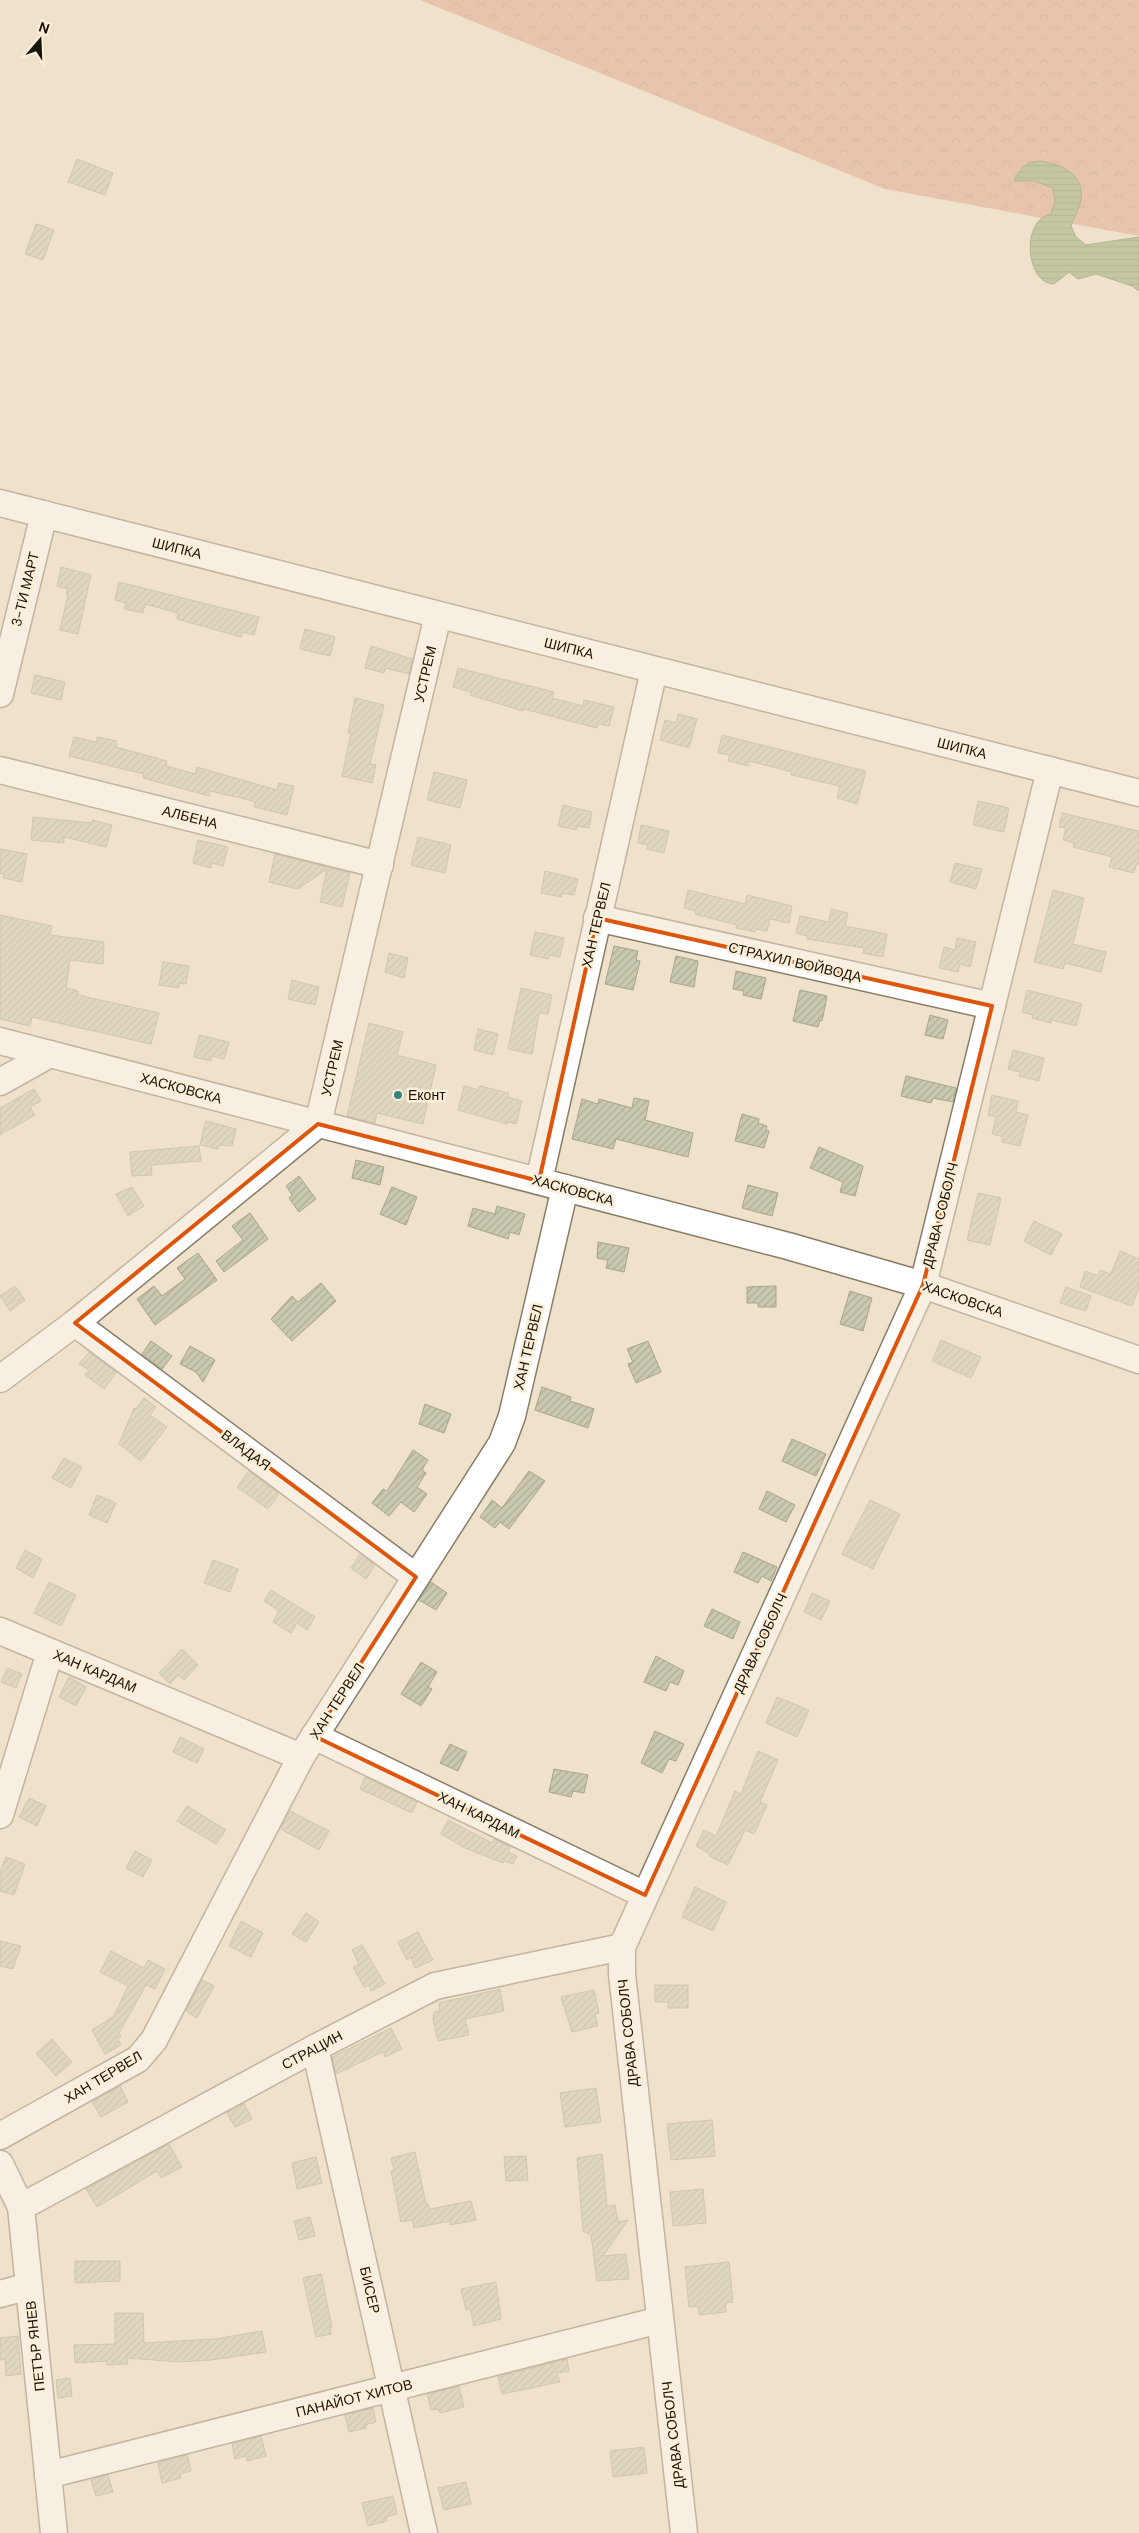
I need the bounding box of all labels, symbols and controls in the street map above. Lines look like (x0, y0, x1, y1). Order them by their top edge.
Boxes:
north arrow (15, 15, 65, 65)
text: N (36, 18, 52, 38)
street label: ШИПКА (150, 533, 204, 563)
street label: 3-ТИ МАРТ (7, 549, 43, 628)
street label: ШИПКА (542, 633, 596, 663)
street label: УСТРЕМ (410, 644, 440, 704)
street label: ШИПКА (935, 733, 989, 763)
street label: АЛБЕНА (160, 801, 220, 833)
street label: ХАН ТЕРВЕЛ (577, 880, 615, 970)
street label: СТРАХИЛ ВОЙВОДА (727, 938, 864, 986)
street label: УСТРЕМ (317, 1038, 347, 1098)
street label: ХАСКОВСКА (138, 1068, 224, 1108)
place label: Еконт (408, 1086, 446, 1104)
marker: Еконт (392, 1089, 404, 1101)
street label: ДРАВА СОБОЛЧ (918, 1160, 962, 1270)
street label: ХАСКОВСКА (530, 1170, 616, 1210)
street label: ХАСКОВСКА (920, 1277, 1006, 1321)
street label: ХАН ТЕРВЕЛ (509, 1302, 547, 1392)
street label: ВЛАДАЯ (218, 1426, 274, 1474)
street label: ДРАВА СОБОЛЧ (729, 1590, 791, 1696)
street label: ХАН КАРДАМ (51, 1645, 139, 1697)
street label: ХАН ТЕРВЕЛ (306, 1659, 368, 1743)
street label: ХАН КАРДАМ (435, 1787, 523, 1843)
street label: ДРАВА СОБОЛЧ (613, 1978, 643, 2088)
street label: СТРАЦИН (278, 2026, 346, 2074)
street label: ХАН ТЕРВЕЛ (61, 2047, 145, 2107)
street label: БИСЕР (356, 2265, 384, 2315)
street label: ПЕТЪР ЯНЕВ (21, 2300, 49, 2392)
street label: ПАНАЙОТ ХИТОВ (294, 2375, 414, 2421)
street label: ДРАВА СОБОЛЧ (657, 2380, 689, 2490)

